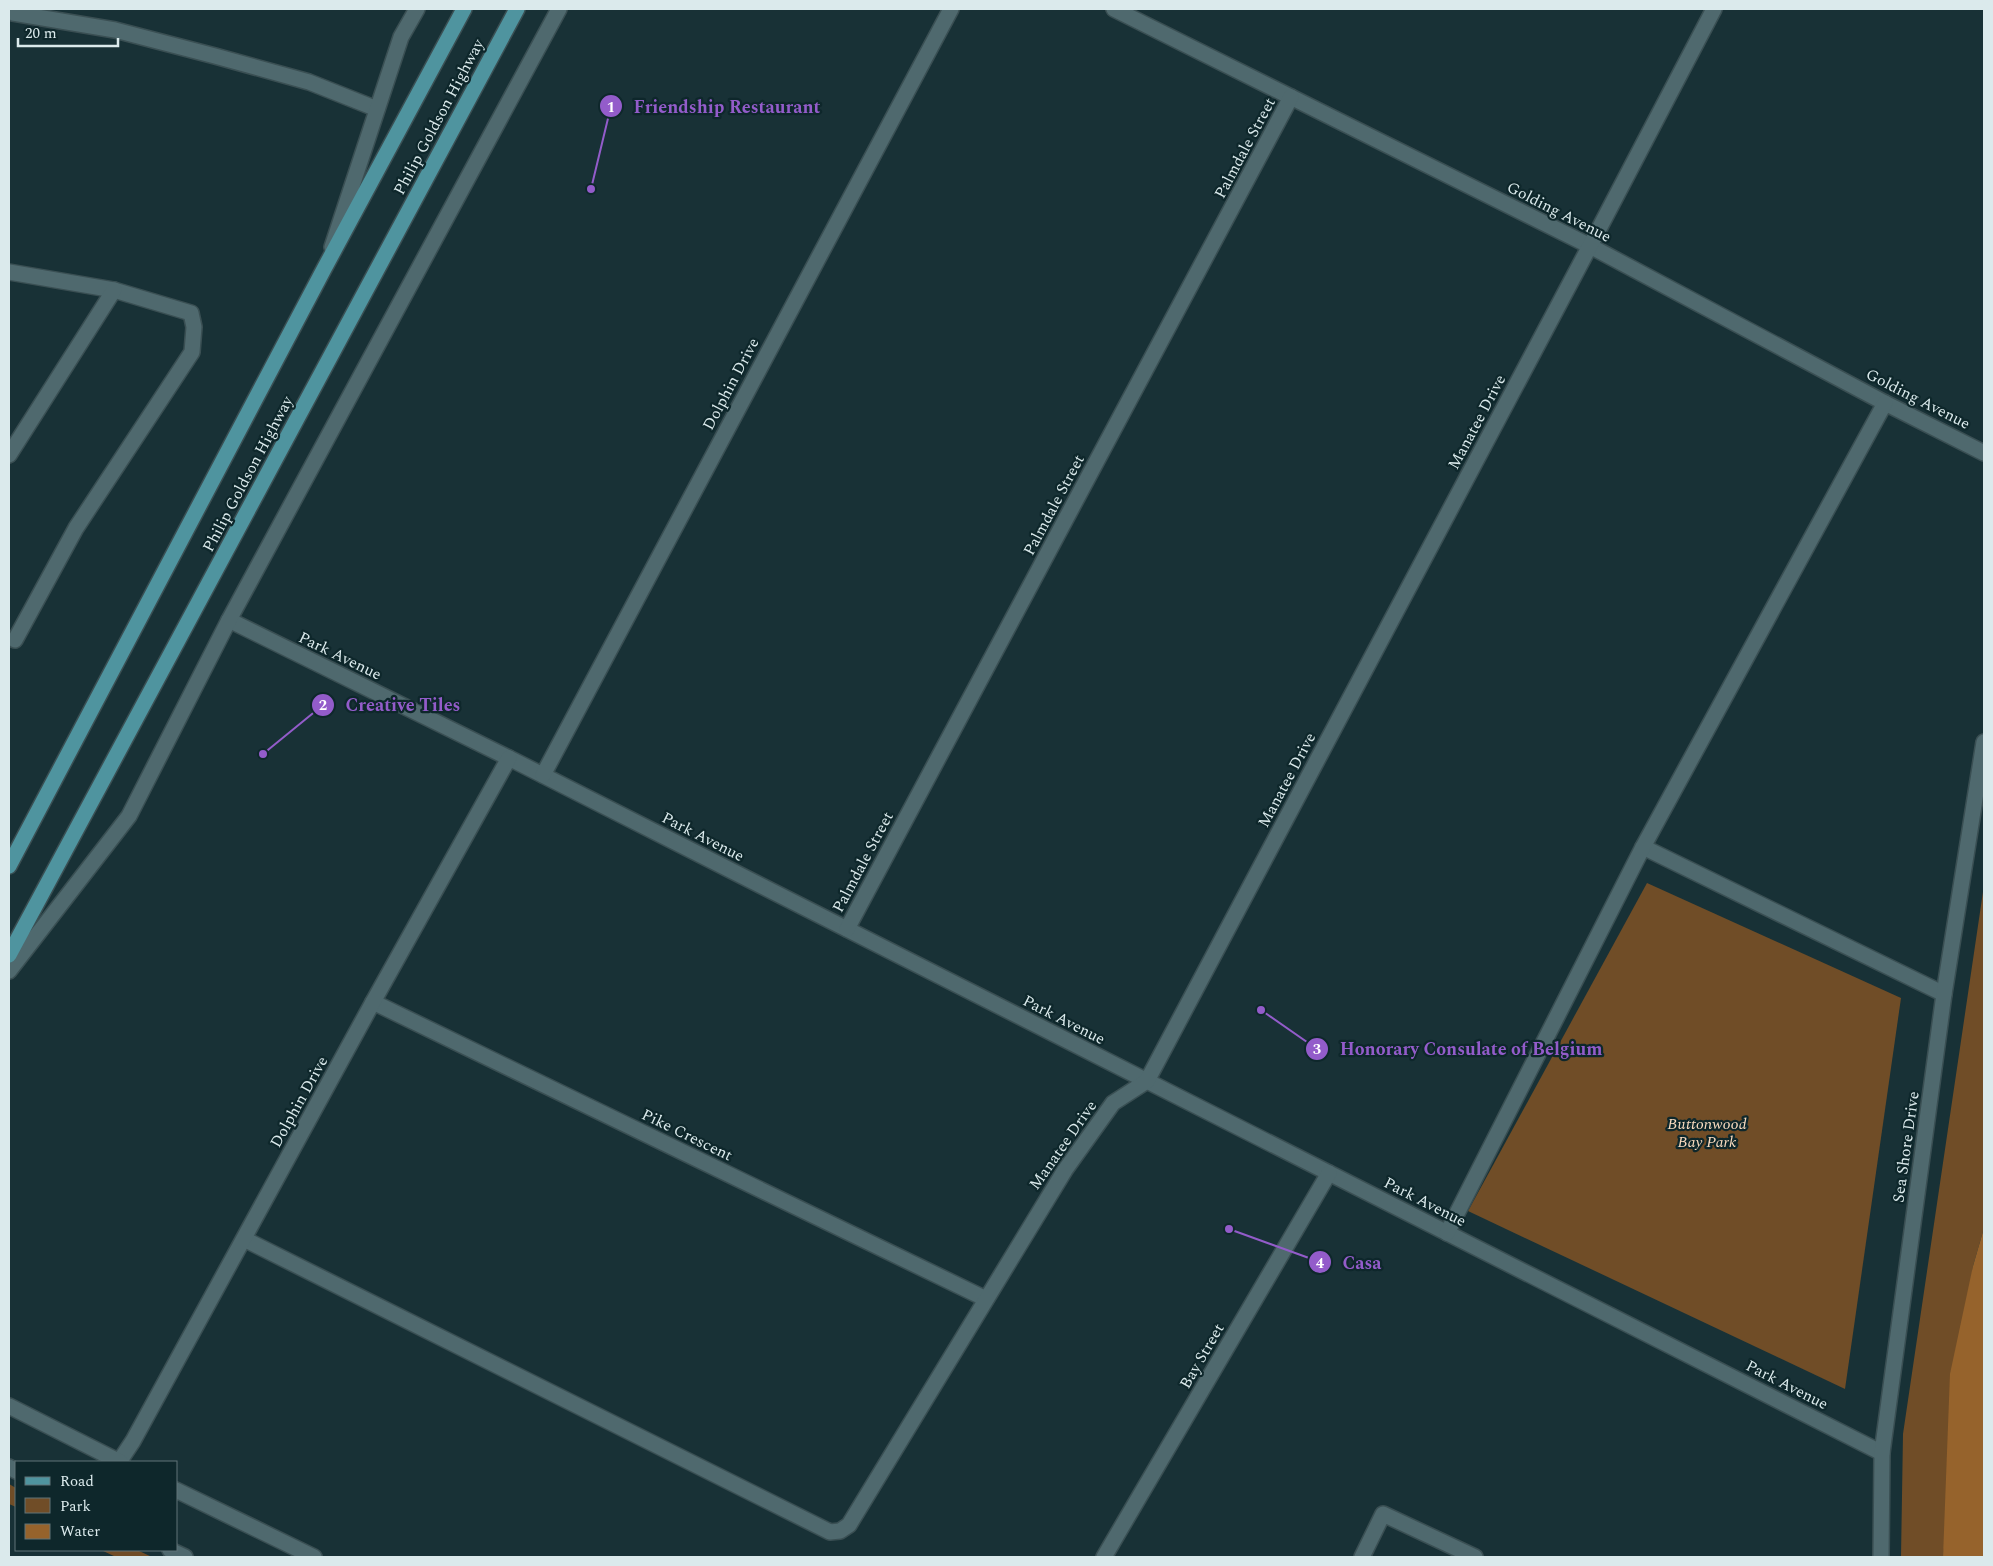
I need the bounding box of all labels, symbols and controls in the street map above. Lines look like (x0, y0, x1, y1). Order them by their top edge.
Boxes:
scale bar (18, 15, 118, 47)
text: 20 m (25, 22, 57, 45)
street label: Philip Goldson Highway (388, 33, 491, 199)
callout: Friendship Restaurant (599, 90, 831, 123)
street label: Palmdale Street (1208, 93, 1282, 203)
text: Friendship Restaurant (634, 94, 821, 121)
text: 1 (607, 96, 615, 119)
street label: Golding Avenue (1503, 175, 1615, 249)
street label: Dolphin Drive (697, 334, 765, 434)
street label: Golding Avenue (1862, 362, 1974, 436)
street label: Manatee Drive (1442, 370, 1512, 474)
street label: Philip Goldson Highway (197, 390, 300, 556)
street label: Palmdale Street (1017, 450, 1091, 560)
street label: Park Avenue (294, 626, 386, 686)
callout: Creative Tiles (310, 688, 470, 721)
text: Creative Tiles (345, 692, 461, 719)
text: 2 (319, 694, 327, 717)
street label: Manatee Drive (1252, 728, 1322, 832)
street label: Park Avenue (658, 806, 748, 868)
street label: Palmdale Street (826, 807, 900, 917)
street label: Park Avenue (1019, 989, 1109, 1051)
callout: Honorary Consulate of Belgium (1305, 1032, 1612, 1065)
text: Honorary Consulate of Belgium (1340, 1036, 1602, 1063)
text: 3 (1313, 1038, 1321, 1061)
street label: Dolphin Drive (264, 1052, 334, 1152)
street label: Sea Shore Drive (1886, 1090, 1926, 1204)
street label: Manatee Drive (1023, 1095, 1103, 1195)
street label: Pike Crescent (637, 1103, 737, 1168)
park label: Buttonwood Bay Park (1667, 1112, 1747, 1154)
street label: Park Avenue (1380, 1171, 1470, 1233)
callout: Casa (1308, 1246, 1392, 1279)
text: Casa (1342, 1250, 1382, 1277)
text: 4 (1316, 1252, 1325, 1275)
street label: Bay Street (1174, 1319, 1231, 1393)
street label: Park Avenue (1742, 1354, 1832, 1416)
legend (15, 1461, 178, 1551)
text: Road (60, 1470, 94, 1493)
text: Park (60, 1495, 91, 1518)
text: Water (60, 1520, 100, 1543)

